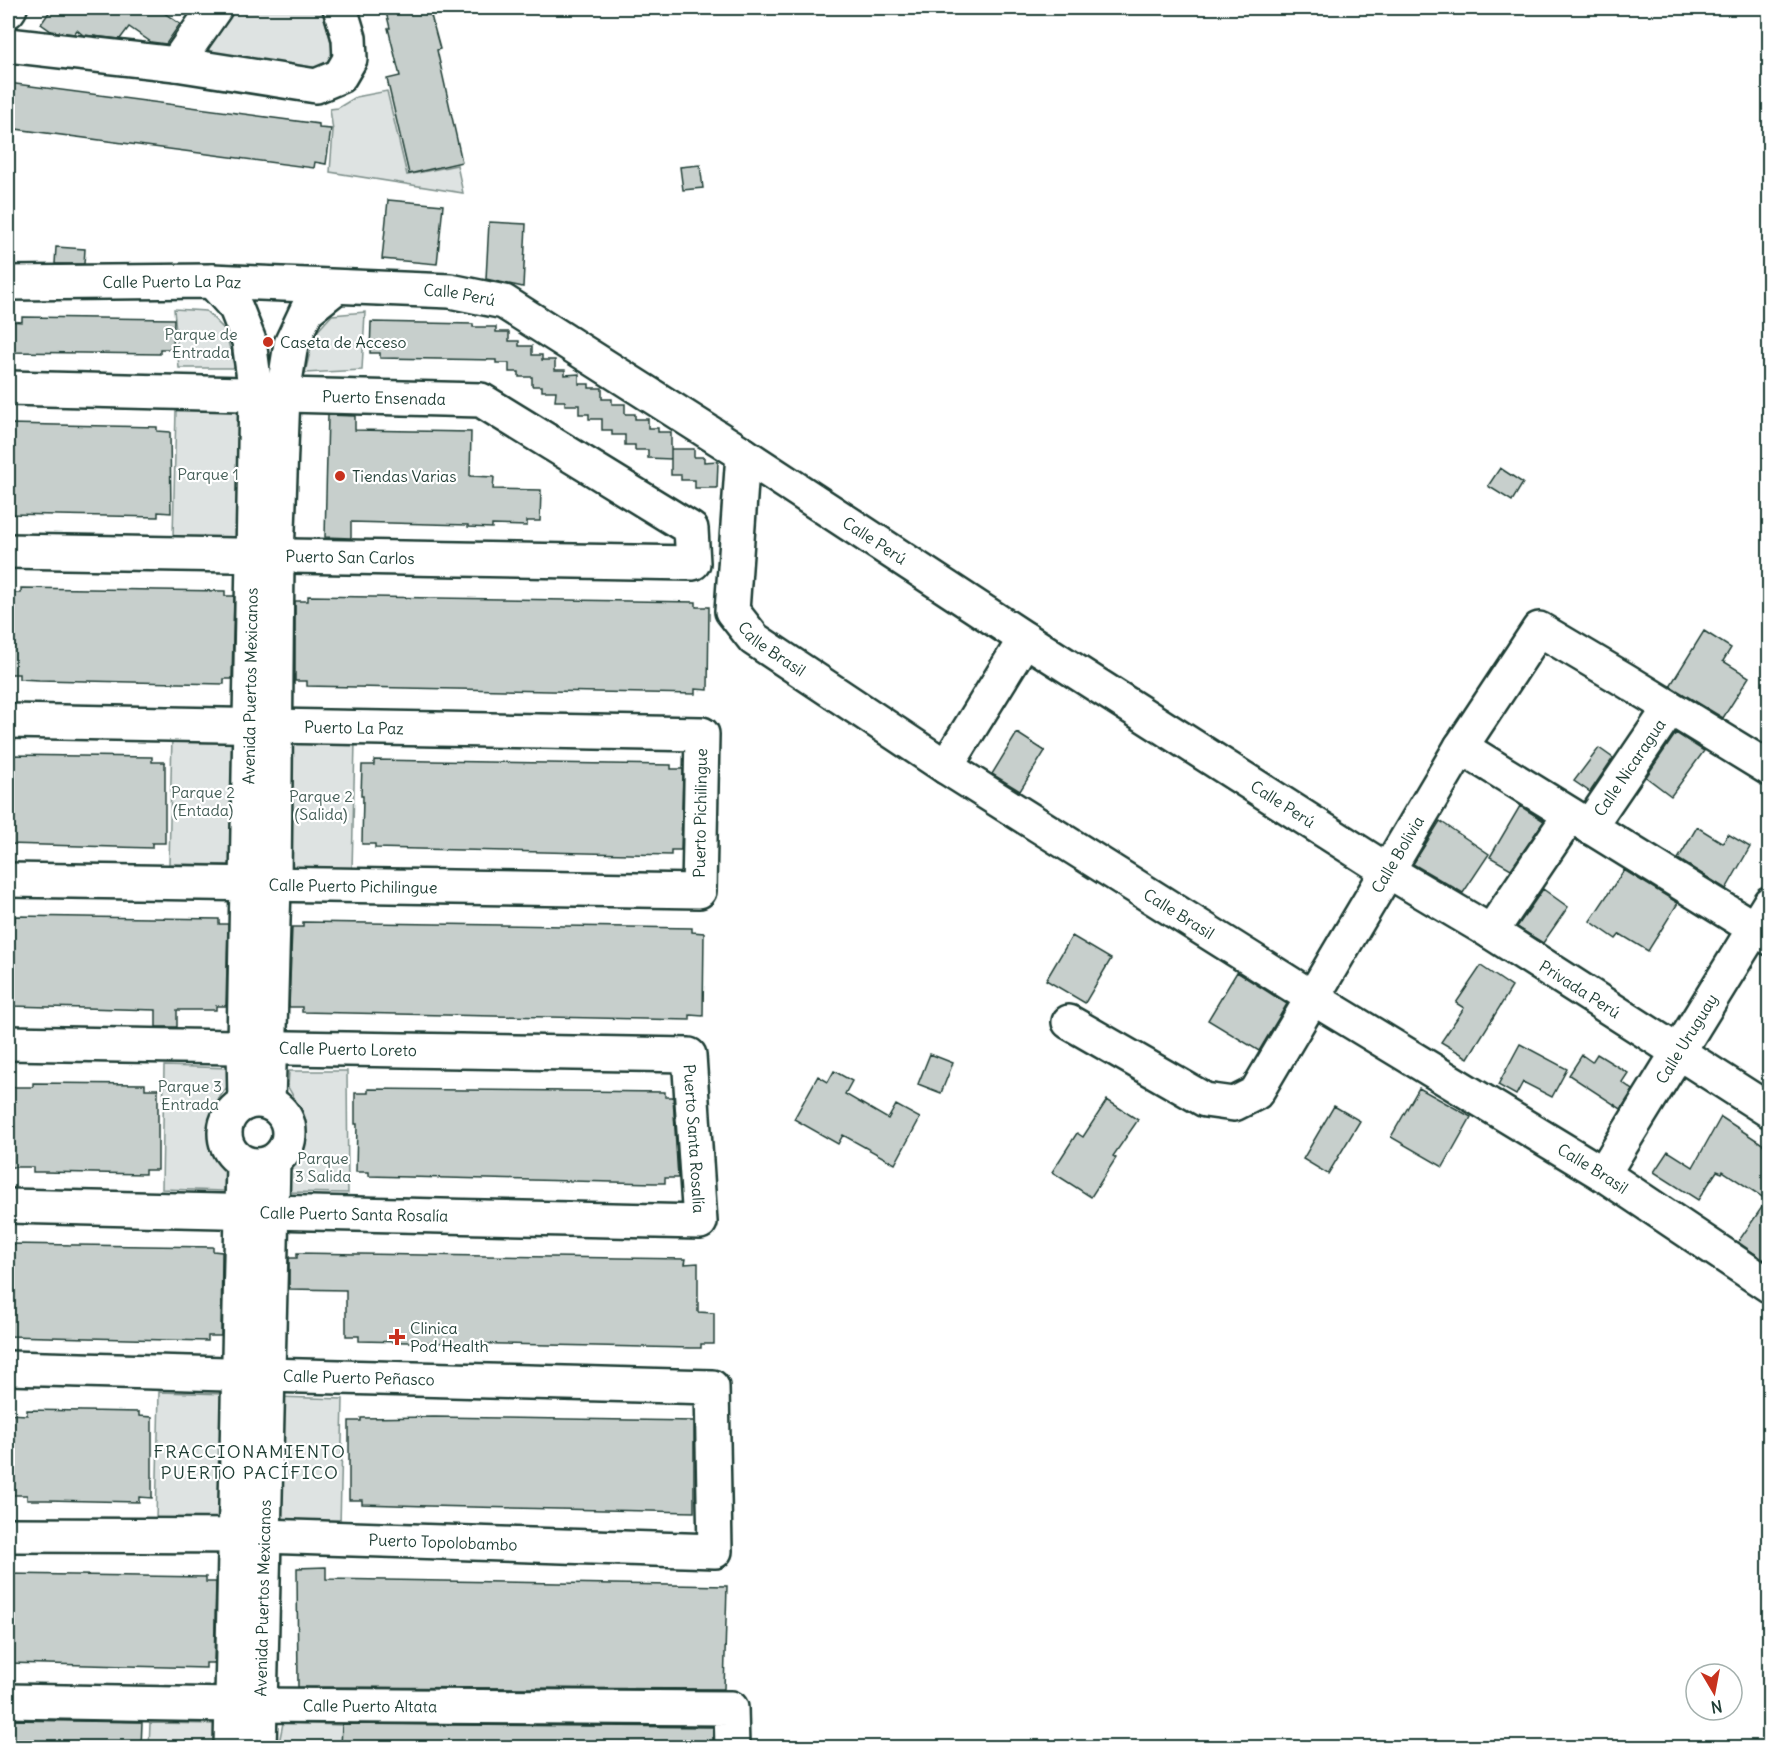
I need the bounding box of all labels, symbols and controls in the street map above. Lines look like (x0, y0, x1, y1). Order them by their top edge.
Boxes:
street label: Calle Puerto La Paz (102, 271, 242, 292)
street label: Calle Perú (423, 280, 497, 310)
park label: Parque de Entrada (164, 324, 238, 362)
place label: Caseta de Acceso (280, 332, 407, 352)
marker: Caseta de Acceso (261, 335, 275, 349)
street label: Puerto Ensenada (322, 386, 446, 409)
park label: Parque 1 (177, 464, 239, 484)
place label: Tiendas Varias (352, 466, 456, 486)
marker: Tiendas Varias (333, 469, 347, 483)
street label: Calle Perú (839, 512, 911, 569)
street label: Puerto San Carlos (285, 546, 415, 568)
street label: Avenida Puertos Mexicanos (238, 587, 262, 785)
street label: Calle Brasil (734, 617, 809, 681)
street label: Calle Nicaragua (1589, 715, 1670, 820)
street label: Puerto La Paz (304, 717, 404, 738)
street label: Puerto Pichilingue (689, 748, 711, 878)
street label: Calle Perú (1247, 776, 1319, 832)
park label: Parque 2 (Entada) (171, 782, 235, 820)
park label: Parque 2 (Salida) (289, 786, 353, 824)
street label: Calle Bolivia (1367, 812, 1428, 897)
street label: Calle Puerto Pichilingue (268, 875, 438, 897)
street label: Calle Brasil (1140, 884, 1218, 943)
street label: Privada Perú (1536, 956, 1624, 1022)
street label: Calle Uruguay (1651, 990, 1722, 1087)
street label: Calle Puerto Loreto (279, 1038, 417, 1060)
street label: Puerto Santa Rosalía (680, 1063, 709, 1214)
park label: Parque 3 Entrada (158, 1076, 222, 1114)
street label: Calle Brasil (1554, 1139, 1632, 1198)
park label: Parque 3 Salida (295, 1148, 351, 1186)
street label: Calle Puerto Santa Rosalía (260, 1202, 448, 1226)
place label: Clinica Pod Health (410, 1318, 489, 1356)
marker: Clinica Pod Health (388, 1328, 406, 1346)
street label: Calle Puerto Peñasco (283, 1365, 435, 1390)
district label: FRACCIONAMIENTO PUERTO PACÍFICO (154, 1440, 346, 1484)
street label: Avenida Puertos Mexicanos (250, 1499, 275, 1697)
street label: Puerto Topolobambo (368, 1529, 518, 1555)
north arrow (1684, 1662, 1744, 1722)
street label: Calle Puerto Altata (303, 1695, 437, 1716)
text: N (1709, 1696, 1724, 1718)

